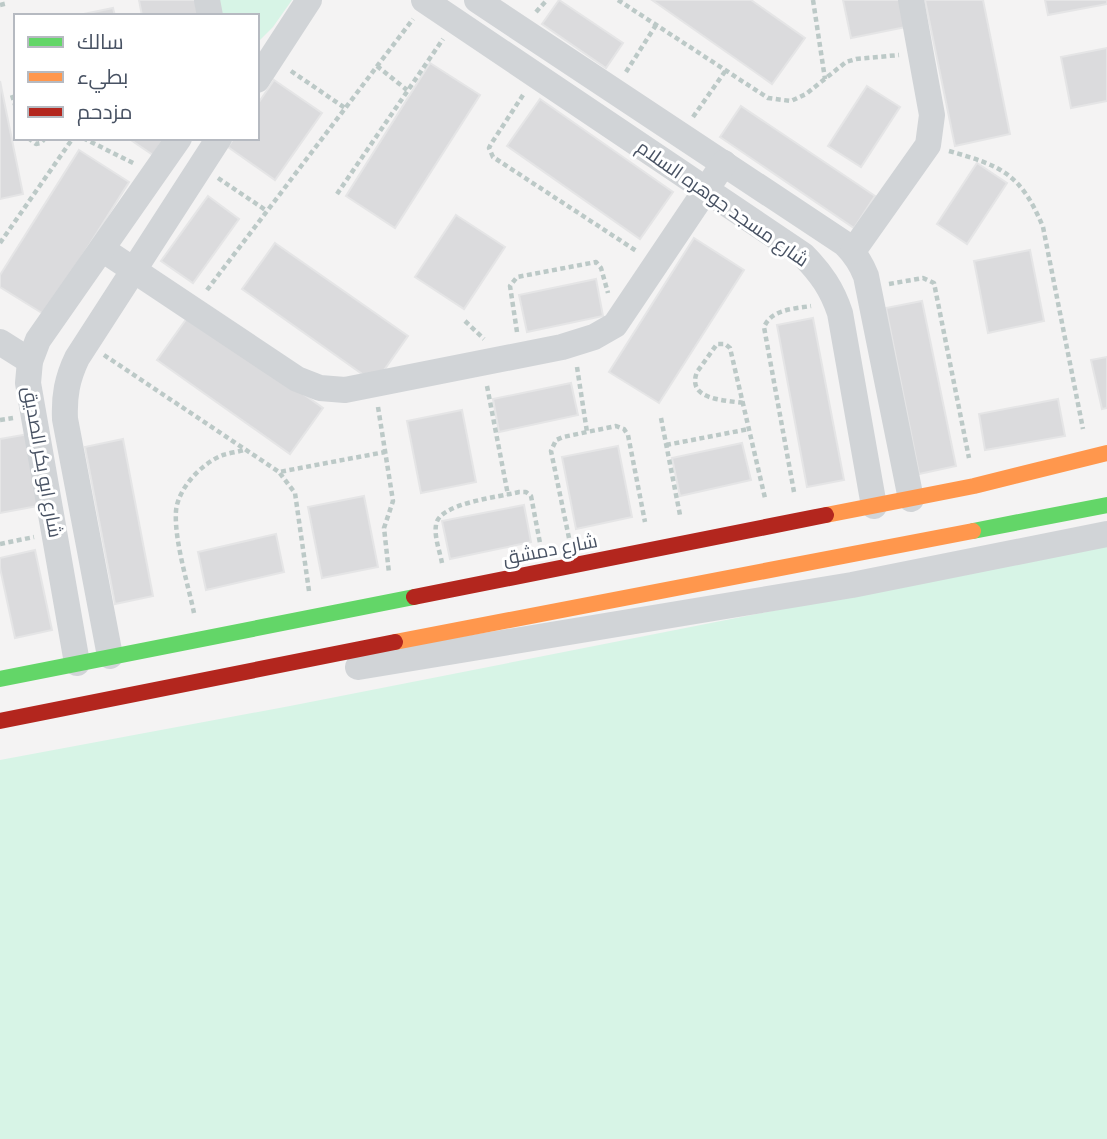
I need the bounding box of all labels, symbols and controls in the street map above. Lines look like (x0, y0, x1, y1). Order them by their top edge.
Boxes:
legend (14, 14, 259, 140)
text: سالك (77, 27, 124, 56)
text: بطيء (77, 62, 128, 93)
text: مزدحم (77, 97, 132, 126)
street label: شارع مسجد جوهره السلام (631, 134, 814, 273)
street label: شارع ابو بكر الصديق (16, 384, 69, 540)
street label: شارع دمشق (500, 527, 600, 572)

